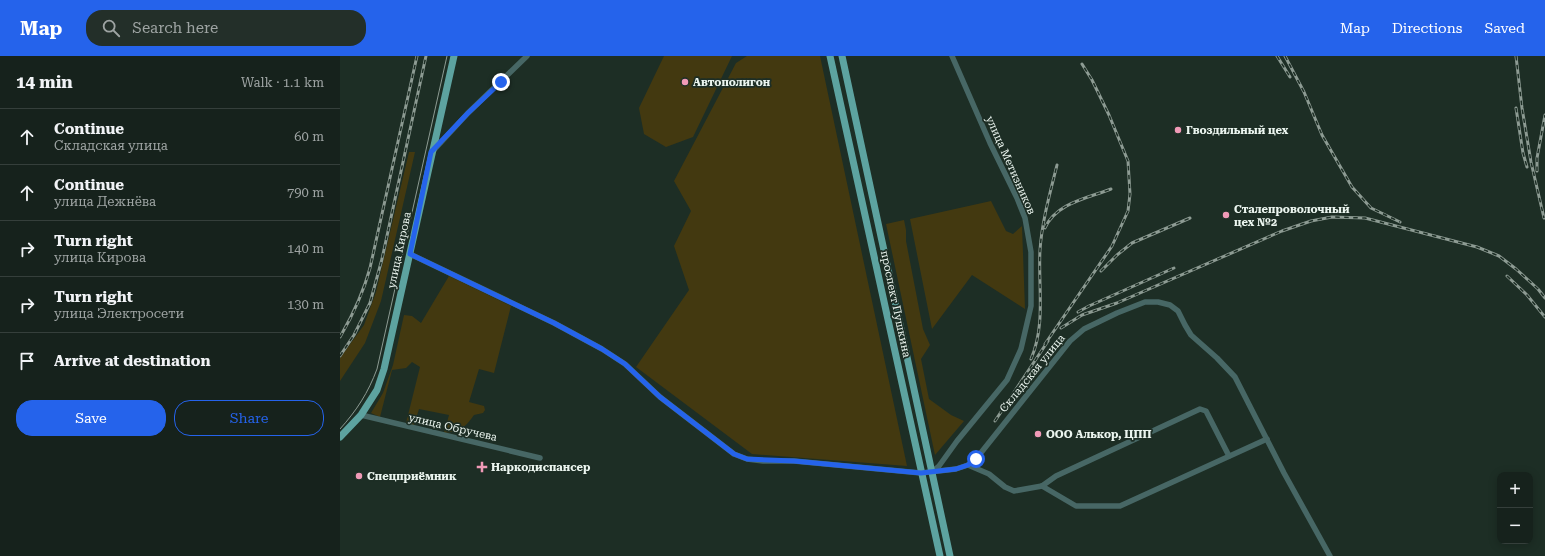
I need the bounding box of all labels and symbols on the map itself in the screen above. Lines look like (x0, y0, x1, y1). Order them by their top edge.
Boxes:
route end (492, 73, 510, 91)
place label: Автополигон (693, 76, 771, 89)
marker: Автополигон (680, 77, 690, 87)
street label: улица Метизников (983, 114, 1038, 216)
place label: Гвоздильный цех (1186, 124, 1289, 137)
marker: Гвоздильный цех (1173, 125, 1183, 135)
place label: Сталепроволочный цех №2 (1234, 203, 1350, 229)
marker: Сталепроволочный цех №2 (1221, 210, 1231, 220)
street label: улица Кирова (385, 211, 414, 290)
street label: проспект Пушкина (878, 249, 913, 359)
street label: Складская улица (997, 332, 1068, 415)
street label: улица Обручева (407, 411, 498, 444)
place label: ООО Алькор, ЦПП (1046, 428, 1151, 441)
marker: ООО Алькор, ЦПП (1033, 429, 1043, 439)
route start (967, 450, 985, 468)
marker: Наркодиспансер (476, 461, 488, 473)
place label: Наркодиспансер (491, 461, 591, 474)
place label: Спецприёмник (367, 470, 457, 483)
marker: Спецприёмник (354, 471, 364, 481)

